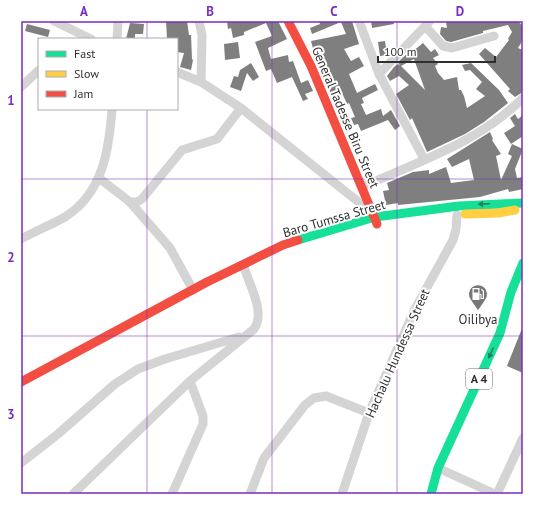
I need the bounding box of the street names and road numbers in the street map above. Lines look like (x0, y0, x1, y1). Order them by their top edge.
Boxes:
street label: General Tadesse Biru Street (308, 44, 383, 191)
street label: Baro Tumssa Street (281, 196, 388, 241)
street label: Hachalu Hundessa Street (361, 286, 434, 420)
road number: A 4 (466, 369, 492, 389)

